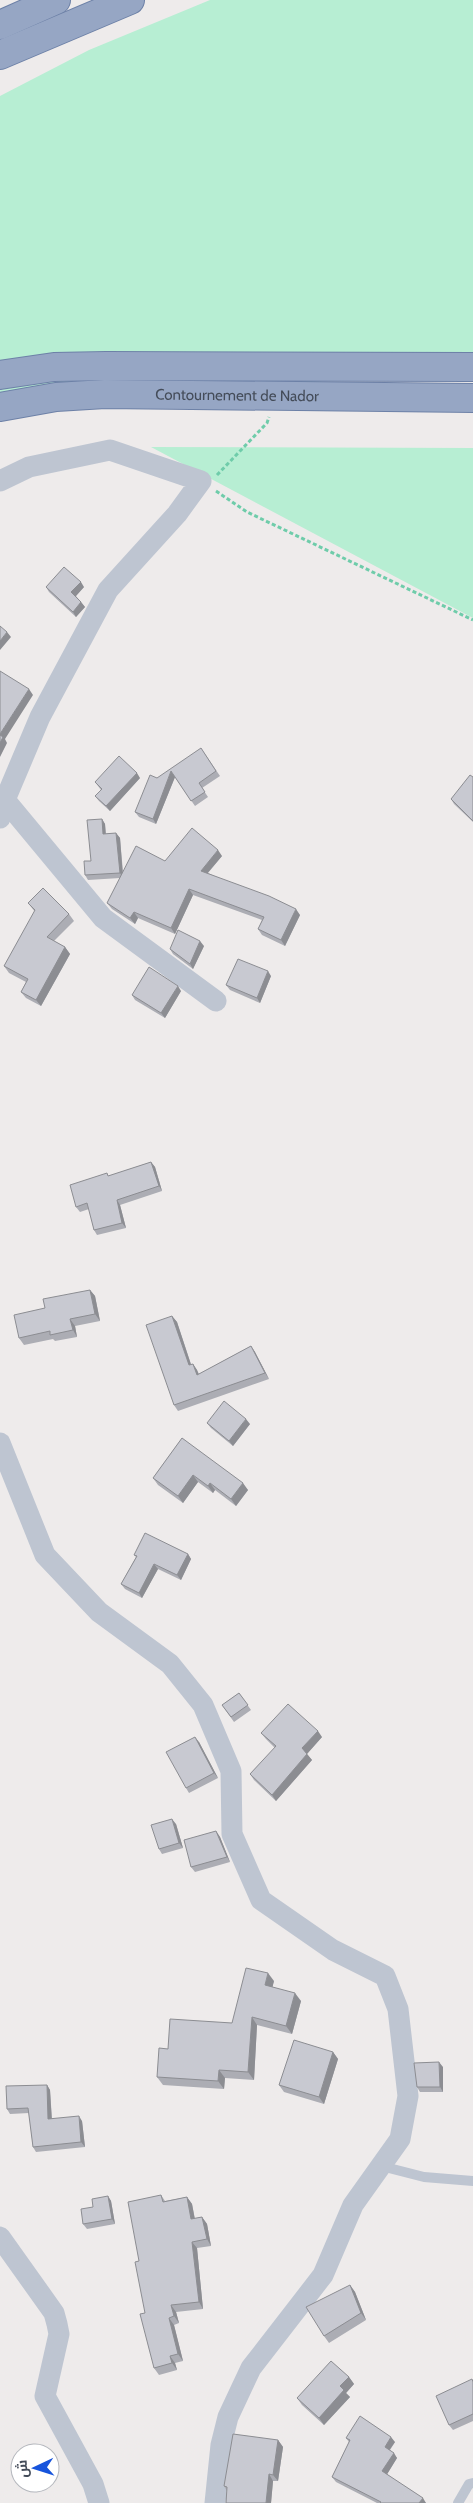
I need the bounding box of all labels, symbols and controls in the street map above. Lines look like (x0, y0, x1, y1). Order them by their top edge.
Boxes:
street label: Contournement de Nador (155, 386, 319, 405)
north arrow (10, 2443, 60, 2493)
text: ش (12, 2459, 32, 2478)

